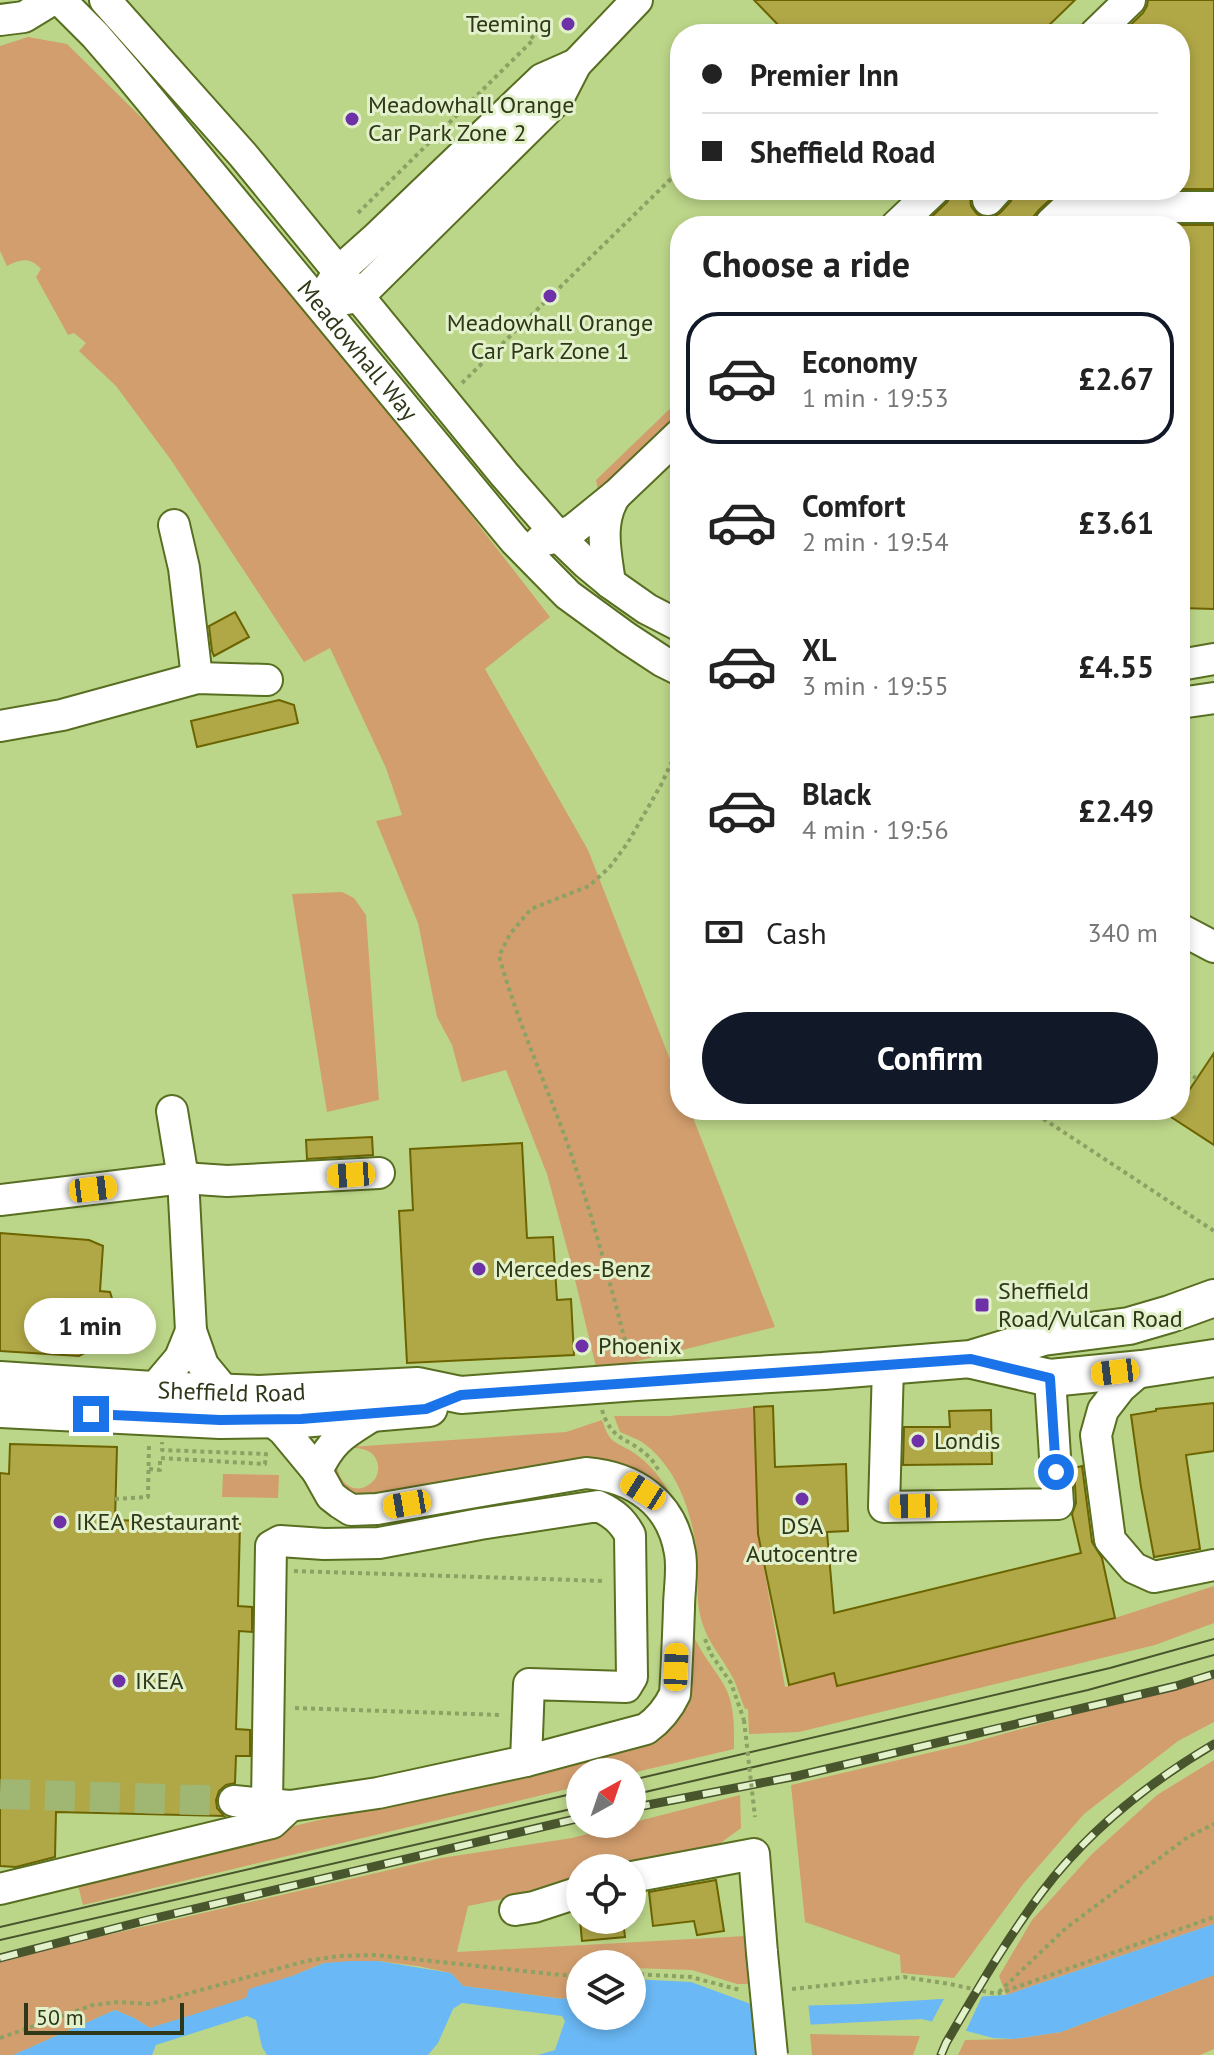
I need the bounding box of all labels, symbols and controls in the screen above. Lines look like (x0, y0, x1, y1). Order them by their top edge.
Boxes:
place label: Teeming (466, 8, 552, 39)
marker: Teeming (559, 15, 577, 33)
text: Premier Inn (750, 55, 899, 94)
place label: Meadowhall Orange Car Park Zone 2 (368, 89, 574, 148)
marker: Meadowhall Orange Car Park Zone 2 (343, 110, 361, 128)
text: Sheffield Road (750, 132, 935, 171)
text: Choose a ride (702, 240, 910, 287)
street label: Meadowhall Way (291, 274, 425, 427)
marker: Meadowhall Orange Car Park Zone 1 (541, 287, 559, 305)
place label: Meadowhall Orange Car Park Zone 1 (447, 307, 653, 366)
icon: car (706, 342, 778, 414)
text: Economy (802, 342, 917, 381)
text: £2.67 (1079, 359, 1154, 398)
text: 1 min · 19:53 (802, 381, 949, 414)
icon: car (706, 486, 778, 558)
text: Comfort (802, 486, 905, 525)
text: £3.61 (1079, 503, 1154, 542)
text: 2 min · 19:54 (802, 525, 949, 558)
icon: car (706, 630, 778, 702)
text: XL (802, 630, 836, 669)
text: £4.55 (1079, 647, 1154, 686)
text: 3 min · 19:55 (802, 669, 949, 702)
icon: car (706, 774, 778, 846)
text: Black (802, 774, 871, 813)
text: £2.49 (1079, 791, 1154, 830)
text: 4 min · 19:56 (802, 813, 949, 846)
icon: cash (702, 910, 746, 954)
text: Cash (766, 913, 827, 952)
text: 340 m (1087, 916, 1158, 949)
button: Confirm (702, 1012, 1158, 1104)
car (326, 1161, 376, 1189)
car (68, 1174, 118, 1204)
place label: Mercedes-Benz (495, 1253, 651, 1284)
marker: Mercedes-Benz (470, 1260, 488, 1278)
place label: Sheffield Road/Vulcan Road (998, 1275, 1183, 1334)
marker: Sheffield Road/Vulcan Road (973, 1296, 991, 1314)
callout: 1 min (25, 1298, 157, 1354)
text: 1 min (58, 1309, 122, 1342)
place label: Phoenix (598, 1330, 682, 1361)
marker: Phoenix (573, 1337, 591, 1355)
car (1090, 1357, 1140, 1387)
street label: Sheffield Road (157, 1374, 306, 1409)
route end (73, 1396, 109, 1432)
place label: Londis (934, 1425, 1000, 1456)
marker: Londis (909, 1432, 927, 1450)
route start (1038, 1454, 1074, 1490)
car (616, 1468, 670, 1514)
car (381, 1488, 433, 1520)
marker: DSA Autocentre (793, 1490, 811, 1508)
car (889, 1494, 937, 1518)
place label: IKEA Restaurant (76, 1506, 240, 1537)
place label: DSA Autocentre (746, 1510, 858, 1569)
marker: IKEA Restaurant (51, 1513, 69, 1531)
car (663, 1643, 689, 1691)
place label: IKEA (135, 1665, 184, 1696)
marker: IKEA (110, 1672, 128, 1690)
north arrow (566, 1758, 646, 1838)
map controls (566, 1758, 646, 2030)
button: locate (566, 1854, 646, 1934)
button: layers (566, 1950, 646, 2030)
scale bar (24, 1999, 184, 2035)
text: 50 m (36, 2003, 84, 2031)

